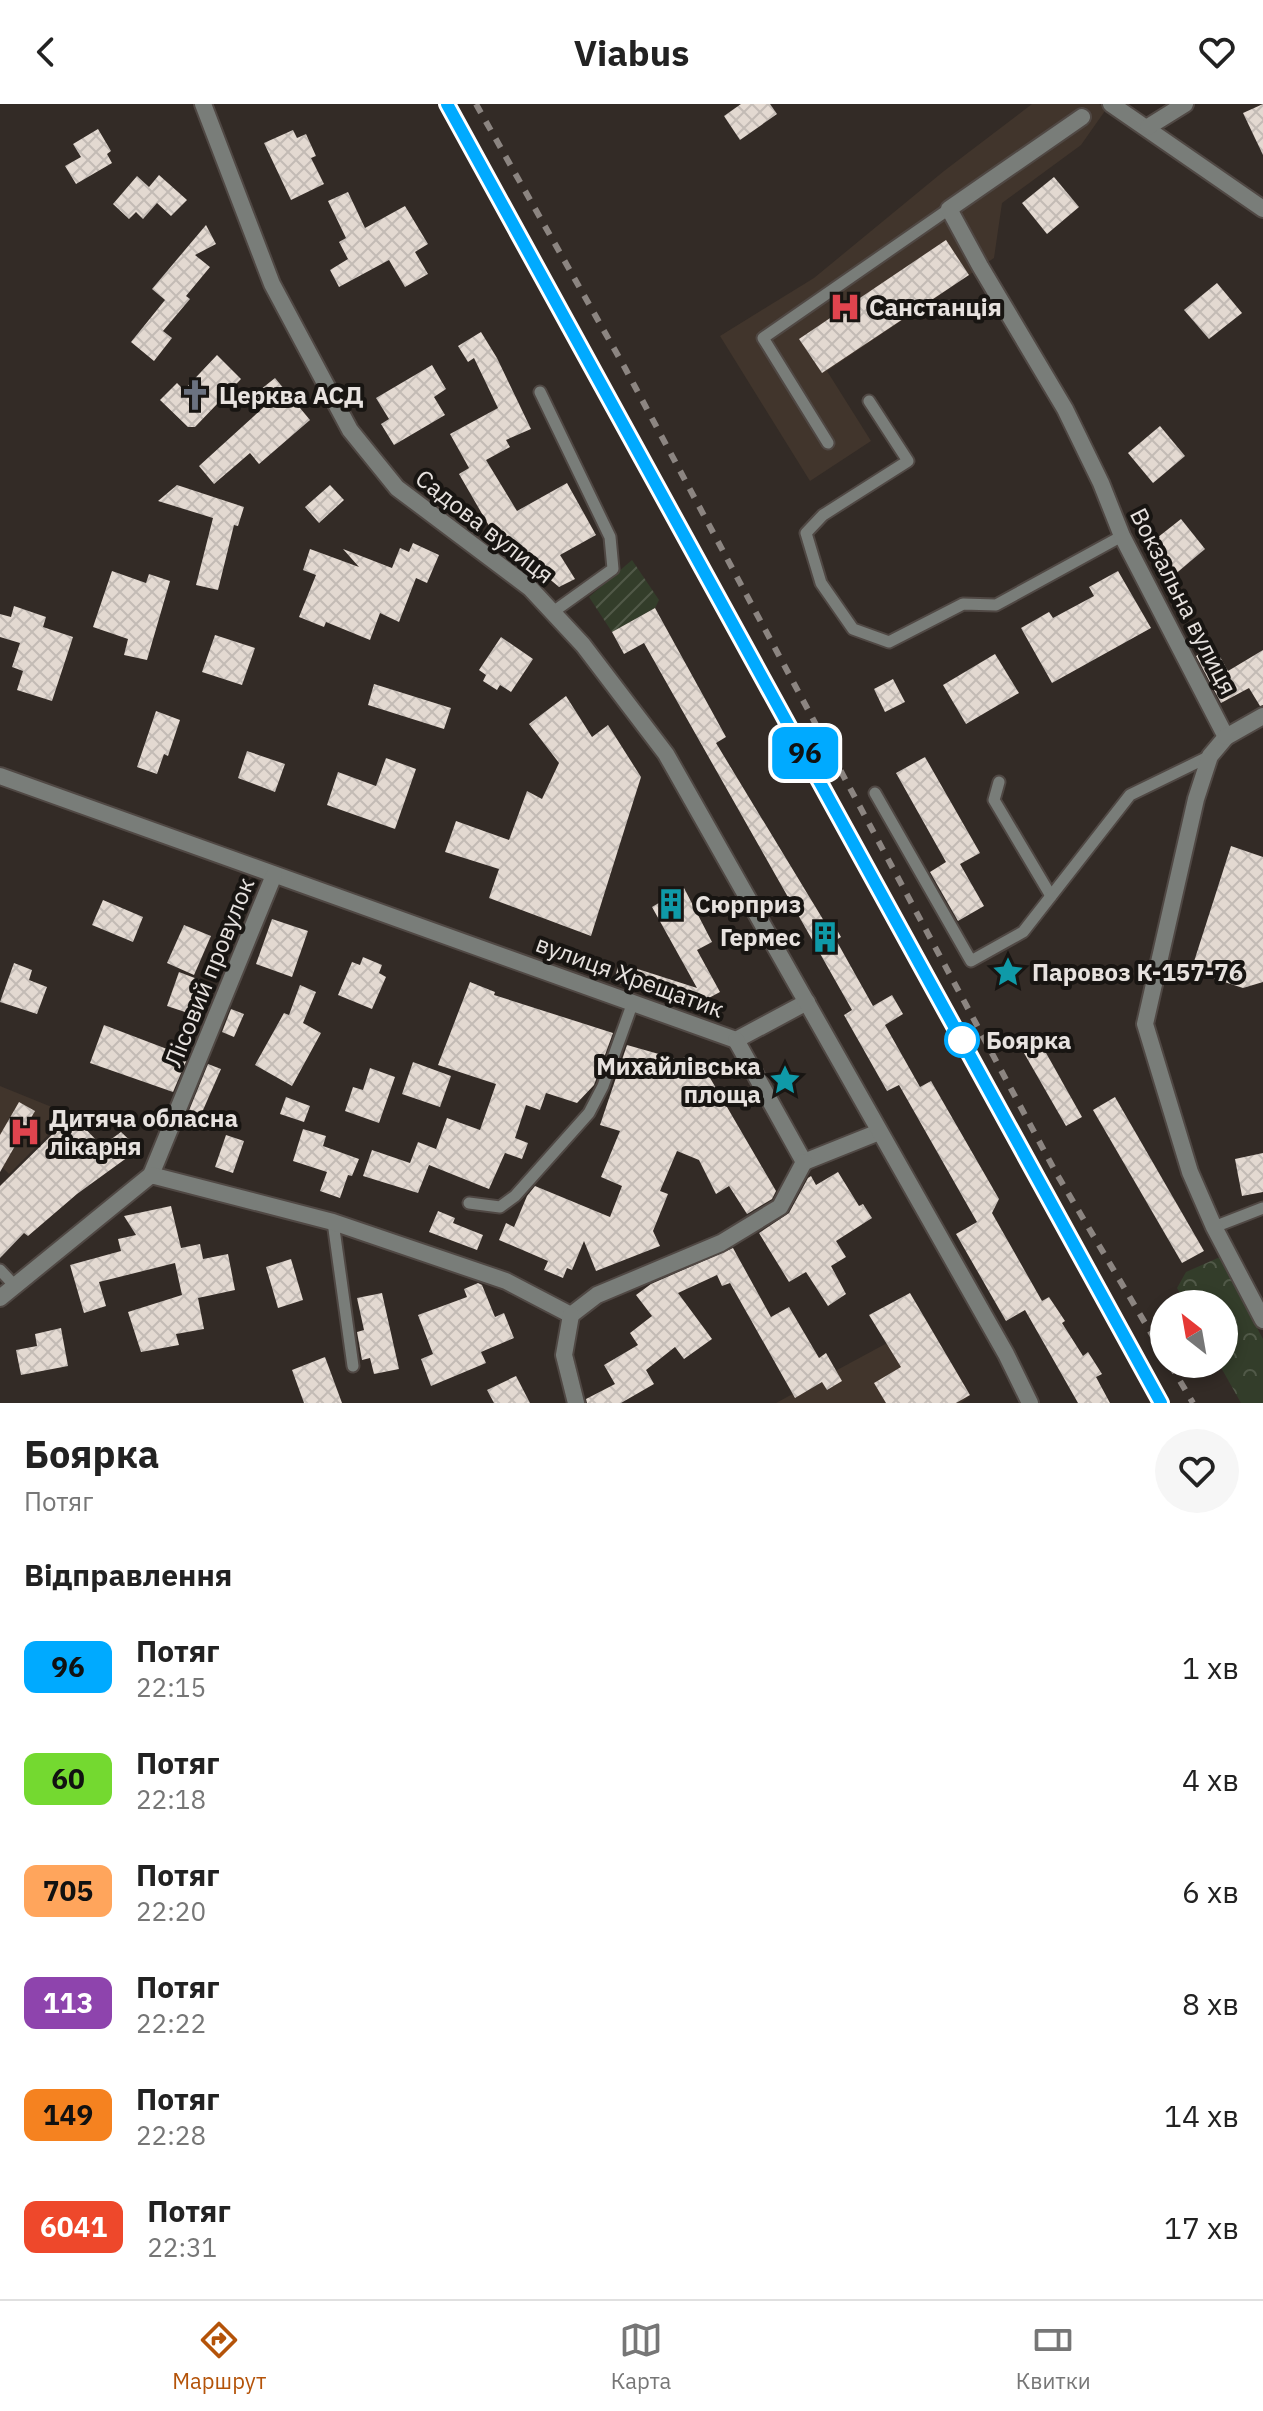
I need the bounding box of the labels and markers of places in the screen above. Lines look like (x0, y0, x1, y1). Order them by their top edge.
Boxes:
hospital icon: Санстанція (828, 290, 862, 324)
place label: Санстанція (869, 291, 1002, 323)
church icon: Церква АСД (178, 378, 212, 412)
place label: Церква АСД (219, 379, 364, 411)
building icon: Сюрприз (654, 887, 688, 921)
place label: Сюрприз (695, 888, 801, 920)
building icon: Гермес (808, 920, 842, 954)
place label: Гермес (720, 921, 801, 953)
place icon: Паровоз К-157-76 (991, 955, 1025, 989)
place label: Паровоз К-157-76 (1032, 956, 1243, 988)
marker: Боярка (945, 1023, 979, 1057)
place label: Боярка (986, 1024, 1072, 1056)
place label: Михайлівська площа (596, 1050, 761, 1110)
place icon: Михайлівська площа (768, 1063, 802, 1097)
place label: Дитяча обласна лікарня (49, 1102, 238, 1162)
hospital icon: Дитяча обласна лікарня (8, 1115, 42, 1149)

